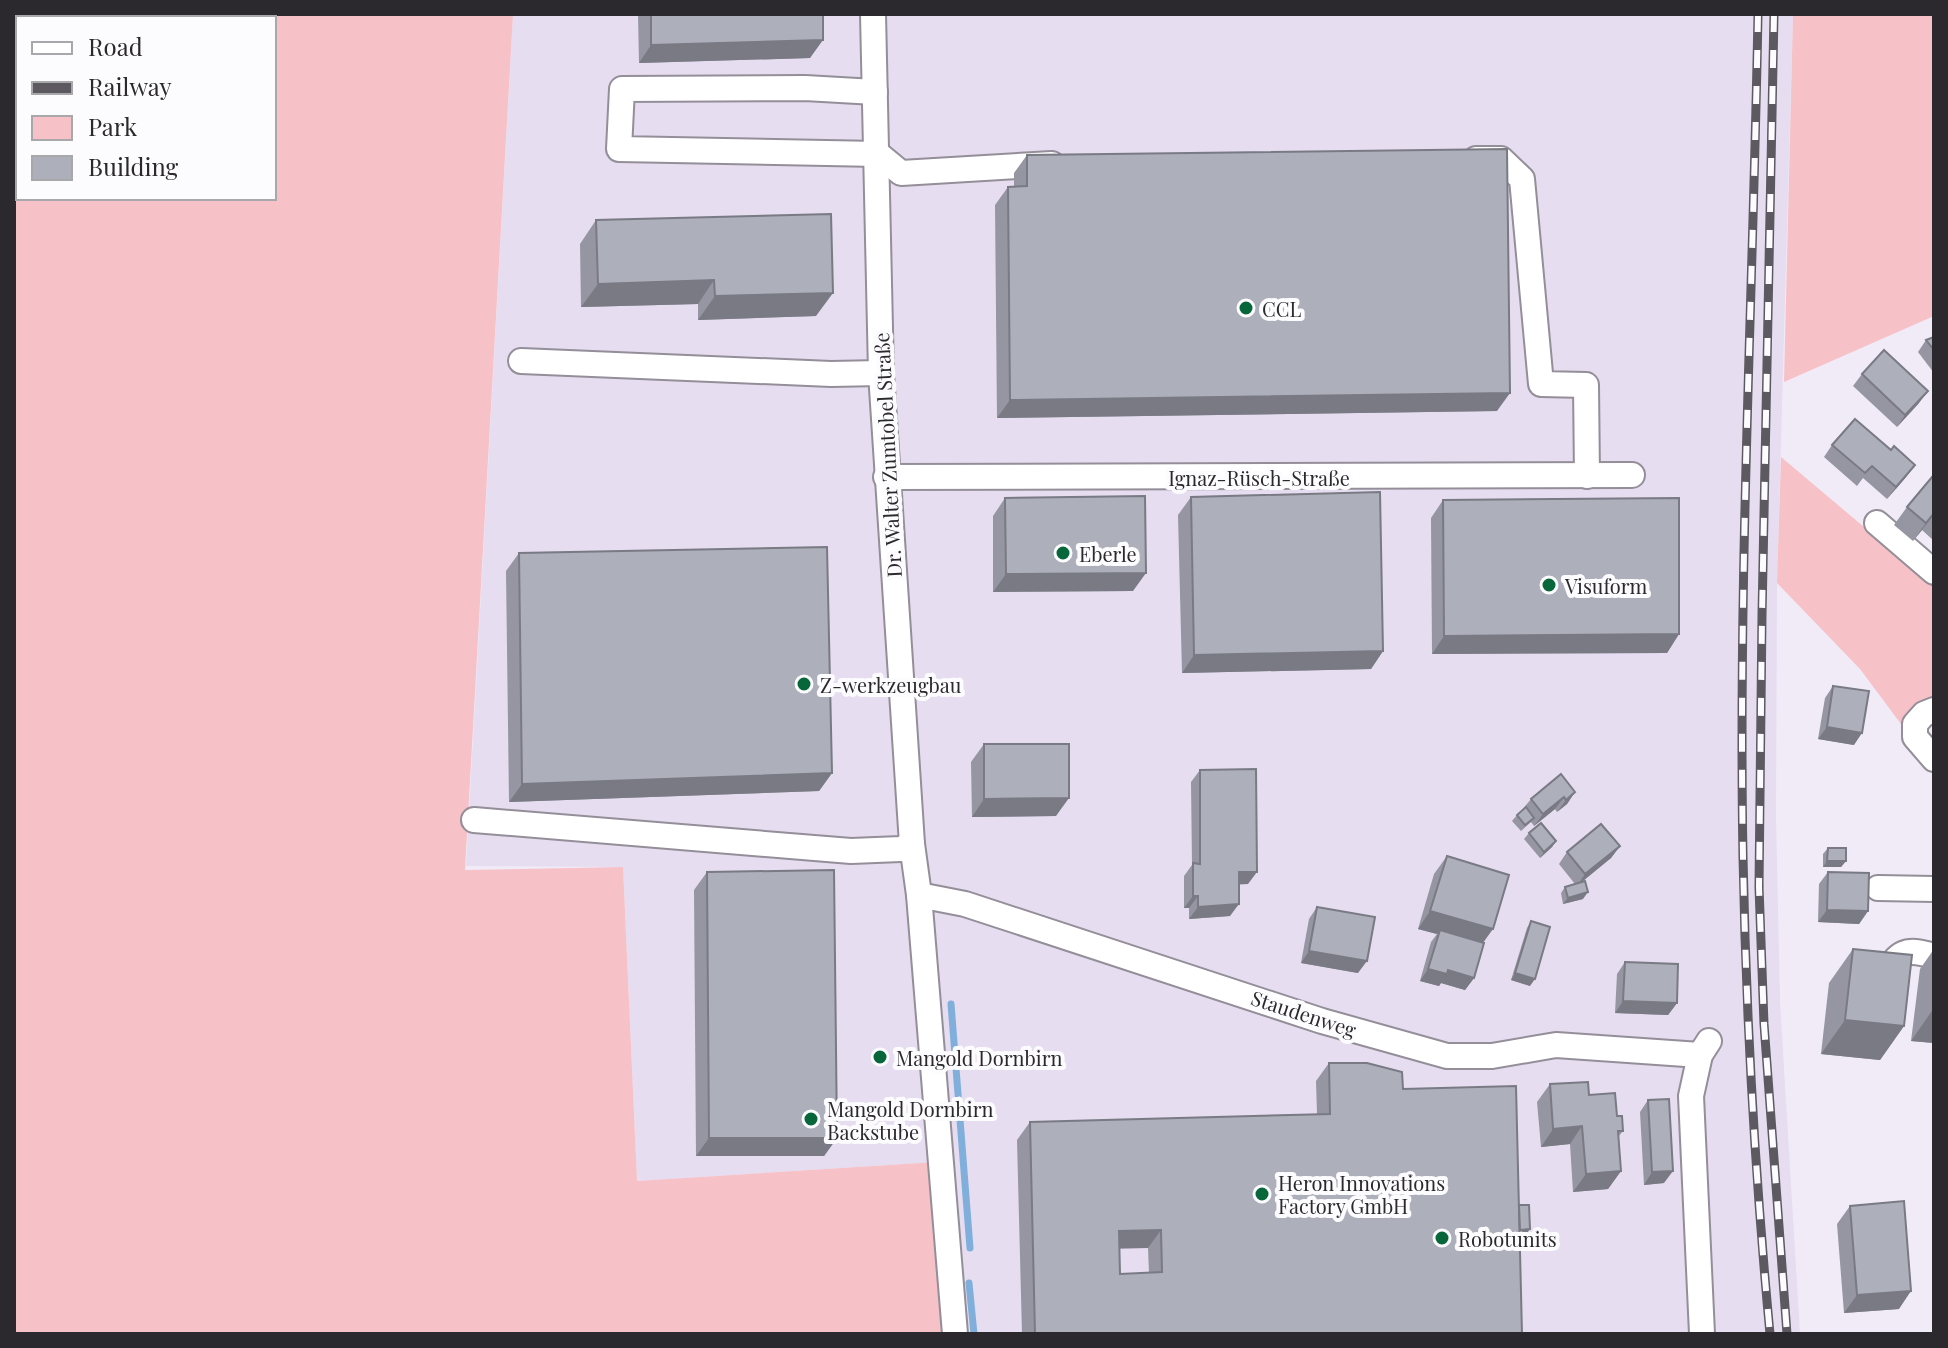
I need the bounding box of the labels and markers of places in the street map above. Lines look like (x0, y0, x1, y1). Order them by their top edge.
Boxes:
place label: CCL (1262, 295, 1302, 322)
marker: CCL (1237, 299, 1255, 317)
place label: Eberle (1079, 540, 1137, 567)
marker: Eberle (1054, 544, 1072, 562)
place label: Visuform (1564, 572, 1648, 599)
marker: Visuform (1540, 576, 1558, 594)
place label: Z-werkzeugbau (820, 671, 962, 698)
marker: Z-werkzeugbau (795, 675, 813, 693)
place label: Mangold Dornbirn (896, 1044, 1063, 1071)
marker: Mangold Dornbirn (871, 1048, 889, 1066)
place label: Mangold Dornbirn Backstube (827, 1095, 994, 1145)
marker: Mangold Dornbirn Backstube (802, 1110, 820, 1128)
place label: Heron Innovations Factory GmbH (1278, 1169, 1445, 1219)
marker: Heron Innovations Factory GmbH (1253, 1185, 1271, 1203)
place label: Robotunits (1458, 1225, 1557, 1252)
marker: Robotunits (1433, 1229, 1451, 1247)

